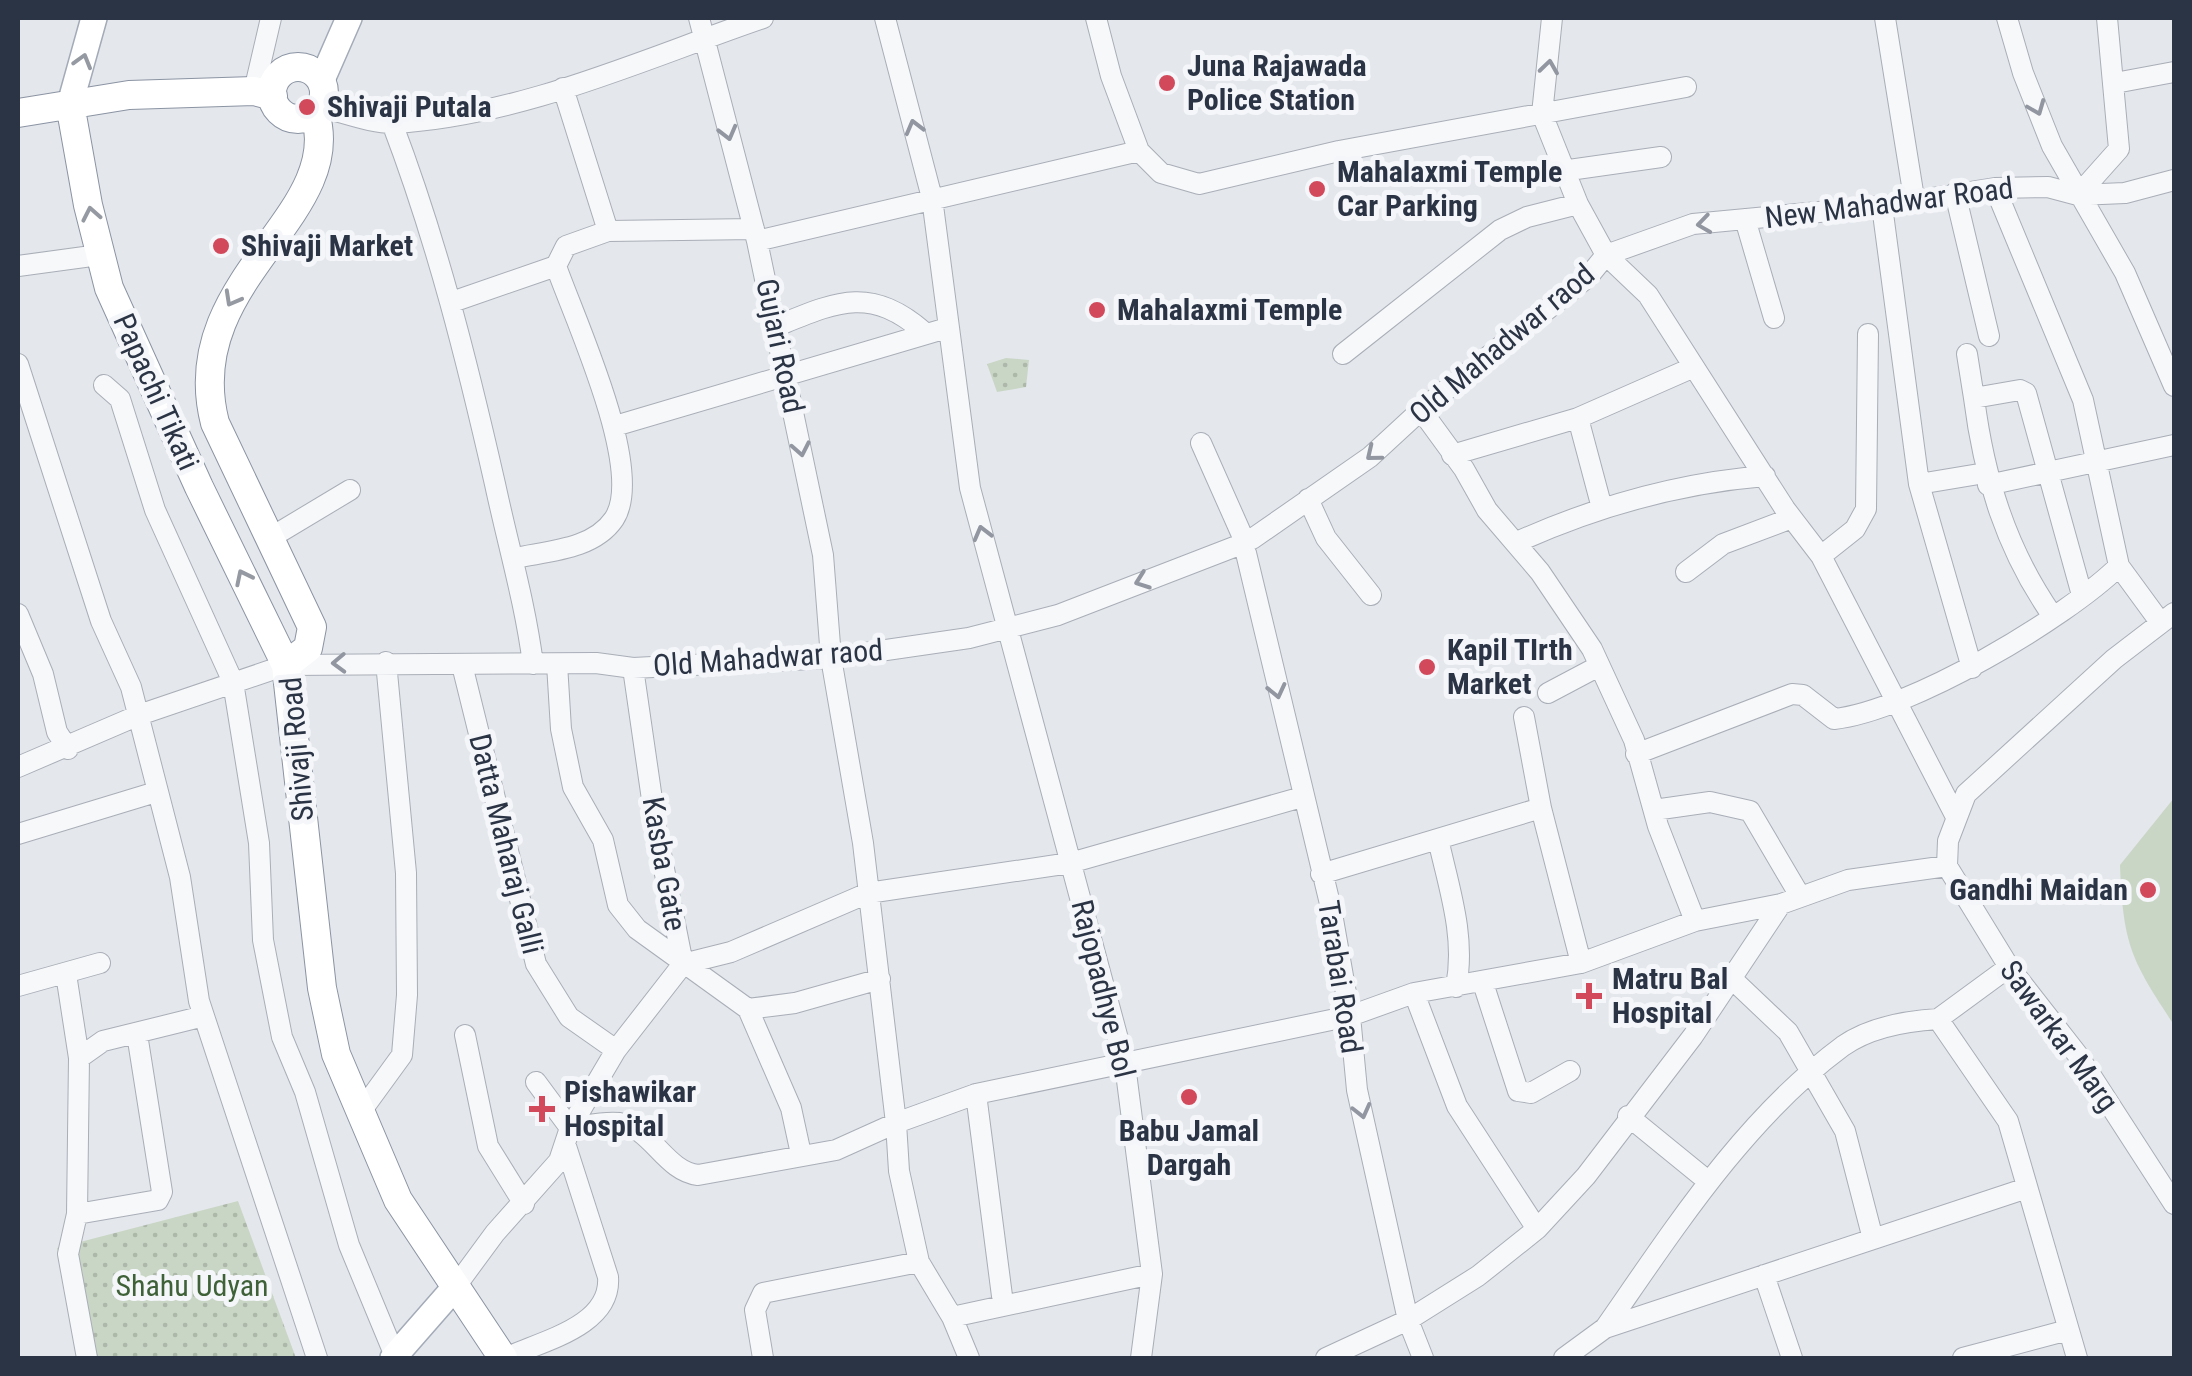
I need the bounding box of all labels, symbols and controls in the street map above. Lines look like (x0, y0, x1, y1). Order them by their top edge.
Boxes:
place label: Juna Rajawada Police Station (1187, 48, 1367, 117)
one-way arrow (71, 53, 92, 70)
one-way arrow (1537, 59, 1558, 75)
marker: Juna Rajawada Police Station (1156, 72, 1178, 94)
place label: Shivaji Putala (327, 89, 492, 124)
marker: Shivaji Putala (296, 96, 318, 118)
one-way arrow (2025, 98, 2045, 116)
one-way arrow (905, 118, 926, 136)
one-way arrow (716, 123, 737, 140)
place label: Mahalaxmi Temple Car Parking (1337, 154, 1562, 223)
street label: New Mahadwar Road (1763, 170, 2015, 235)
marker: Mahalaxmi Temple Car Parking (1306, 178, 1328, 200)
one-way arrow (81, 206, 102, 223)
one-way arrow (1696, 212, 1713, 233)
place label: Shivaji Market (241, 228, 413, 263)
marker: Shivaji Market (210, 235, 232, 257)
street label: Old Mahadwar raod (1402, 256, 1601, 431)
street label: Gujari Road (749, 276, 812, 416)
one-way arrow (225, 288, 245, 306)
place label: Mahalaxmi Temple (1117, 292, 1342, 327)
marker: Mahalaxmi Temple (1086, 299, 1108, 321)
street label: Papachi Tikati (106, 308, 207, 476)
one-way arrow (790, 440, 811, 457)
one-way arrow (1366, 442, 1384, 460)
one-way arrow (973, 525, 994, 542)
one-way arrow (1135, 569, 1152, 590)
one-way arrow (236, 570, 256, 588)
street label: Old Mahadwar raod (652, 632, 884, 683)
place label: Kapil TIrth Market (1447, 632, 1573, 701)
one-way arrow (331, 653, 347, 674)
marker: Kapil TIrth Market (1416, 656, 1438, 678)
street label: Shivaji Road (273, 675, 320, 823)
one-way arrow (1265, 682, 1286, 699)
street label: Datta Maharaj Galli (462, 730, 551, 958)
street label: Kasba Gate (635, 794, 693, 934)
place label: Gandhi Maidan (1949, 872, 2128, 907)
marker: Gandhi Maidan (2137, 879, 2159, 901)
street label: Rajopadhye Bol (1064, 896, 1143, 1082)
street label: Tarabai Road (1311, 898, 1370, 1056)
street label: Sawarkar Marg (1993, 954, 2126, 1118)
place label: Matru Bal Hospital (1612, 961, 1728, 1030)
marker: Matru Bal Hospital (1576, 983, 1602, 1009)
place label: Pishawikar Hospital (564, 1074, 696, 1143)
marker: Babu Jamal Dargah (1178, 1086, 1200, 1108)
marker: Pishawikar Hospital (529, 1096, 555, 1122)
one-way arrow (1350, 1102, 1371, 1119)
place label: Babu Jamal Dargah (1119, 1113, 1259, 1182)
park label: Shahu Udyan (115, 1268, 269, 1303)

